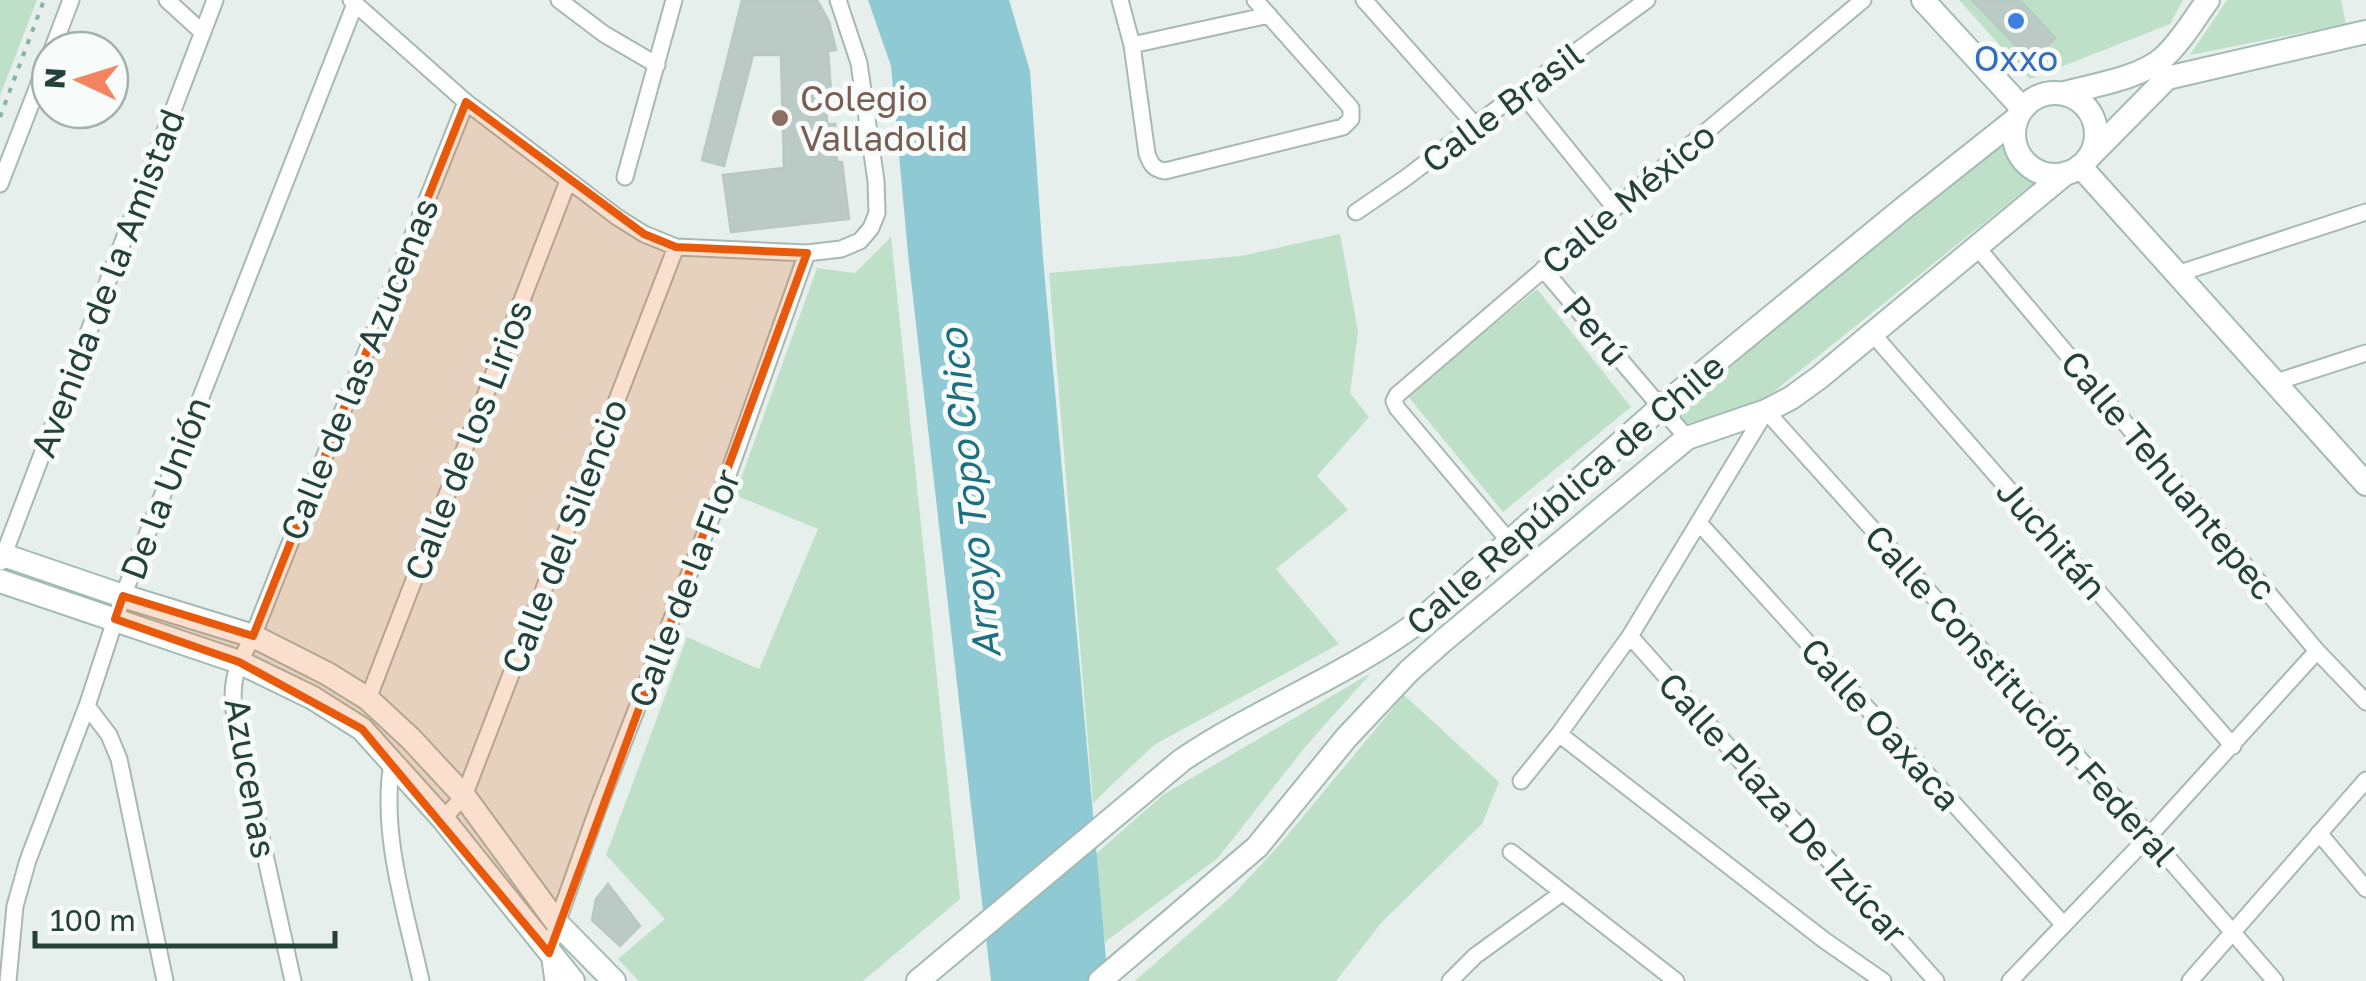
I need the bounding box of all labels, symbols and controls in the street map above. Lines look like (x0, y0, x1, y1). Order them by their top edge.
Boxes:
marker: Oxxo (2005, 10, 2027, 32)
north arrow (30, 30, 130, 130)
street label: Calle Brasil (1413, 33, 1591, 181)
place label: Oxxo (1974, 37, 2058, 79)
text: N (37, 66, 72, 90)
place label: Colegio Valladolid (800, 77, 968, 159)
street label: Avenida de la Amistad (21, 103, 193, 463)
marker: Colegio Valladolid (769, 107, 791, 129)
street label: Calle México (1533, 113, 1723, 283)
street label: Calle de las Azucenas (271, 192, 447, 546)
street label: Perú (1555, 287, 1637, 373)
street label: Calle de los Lirios (395, 294, 541, 586)
water label: Arroyo Topo Chico (929, 325, 1009, 661)
street label: Calle Tehuantepec (2053, 342, 2285, 608)
street label: Calle República de Chile (1398, 345, 1732, 643)
street label: De la Unión (111, 391, 219, 585)
street label: Calle del Silencio (492, 393, 636, 679)
street label: Calle de la Flor (619, 463, 749, 713)
street label: Juchitán (1988, 470, 2116, 608)
street label: Calle Constitución Federal (1857, 516, 2185, 874)
street label: Calle Oaxaca (1792, 629, 1970, 819)
street label: Calle Plaza De Izúcar (1650, 664, 1916, 952)
street label: Azucenas (216, 695, 286, 861)
scale bar (35, 886, 335, 948)
text: 100 m (50, 902, 136, 938)

